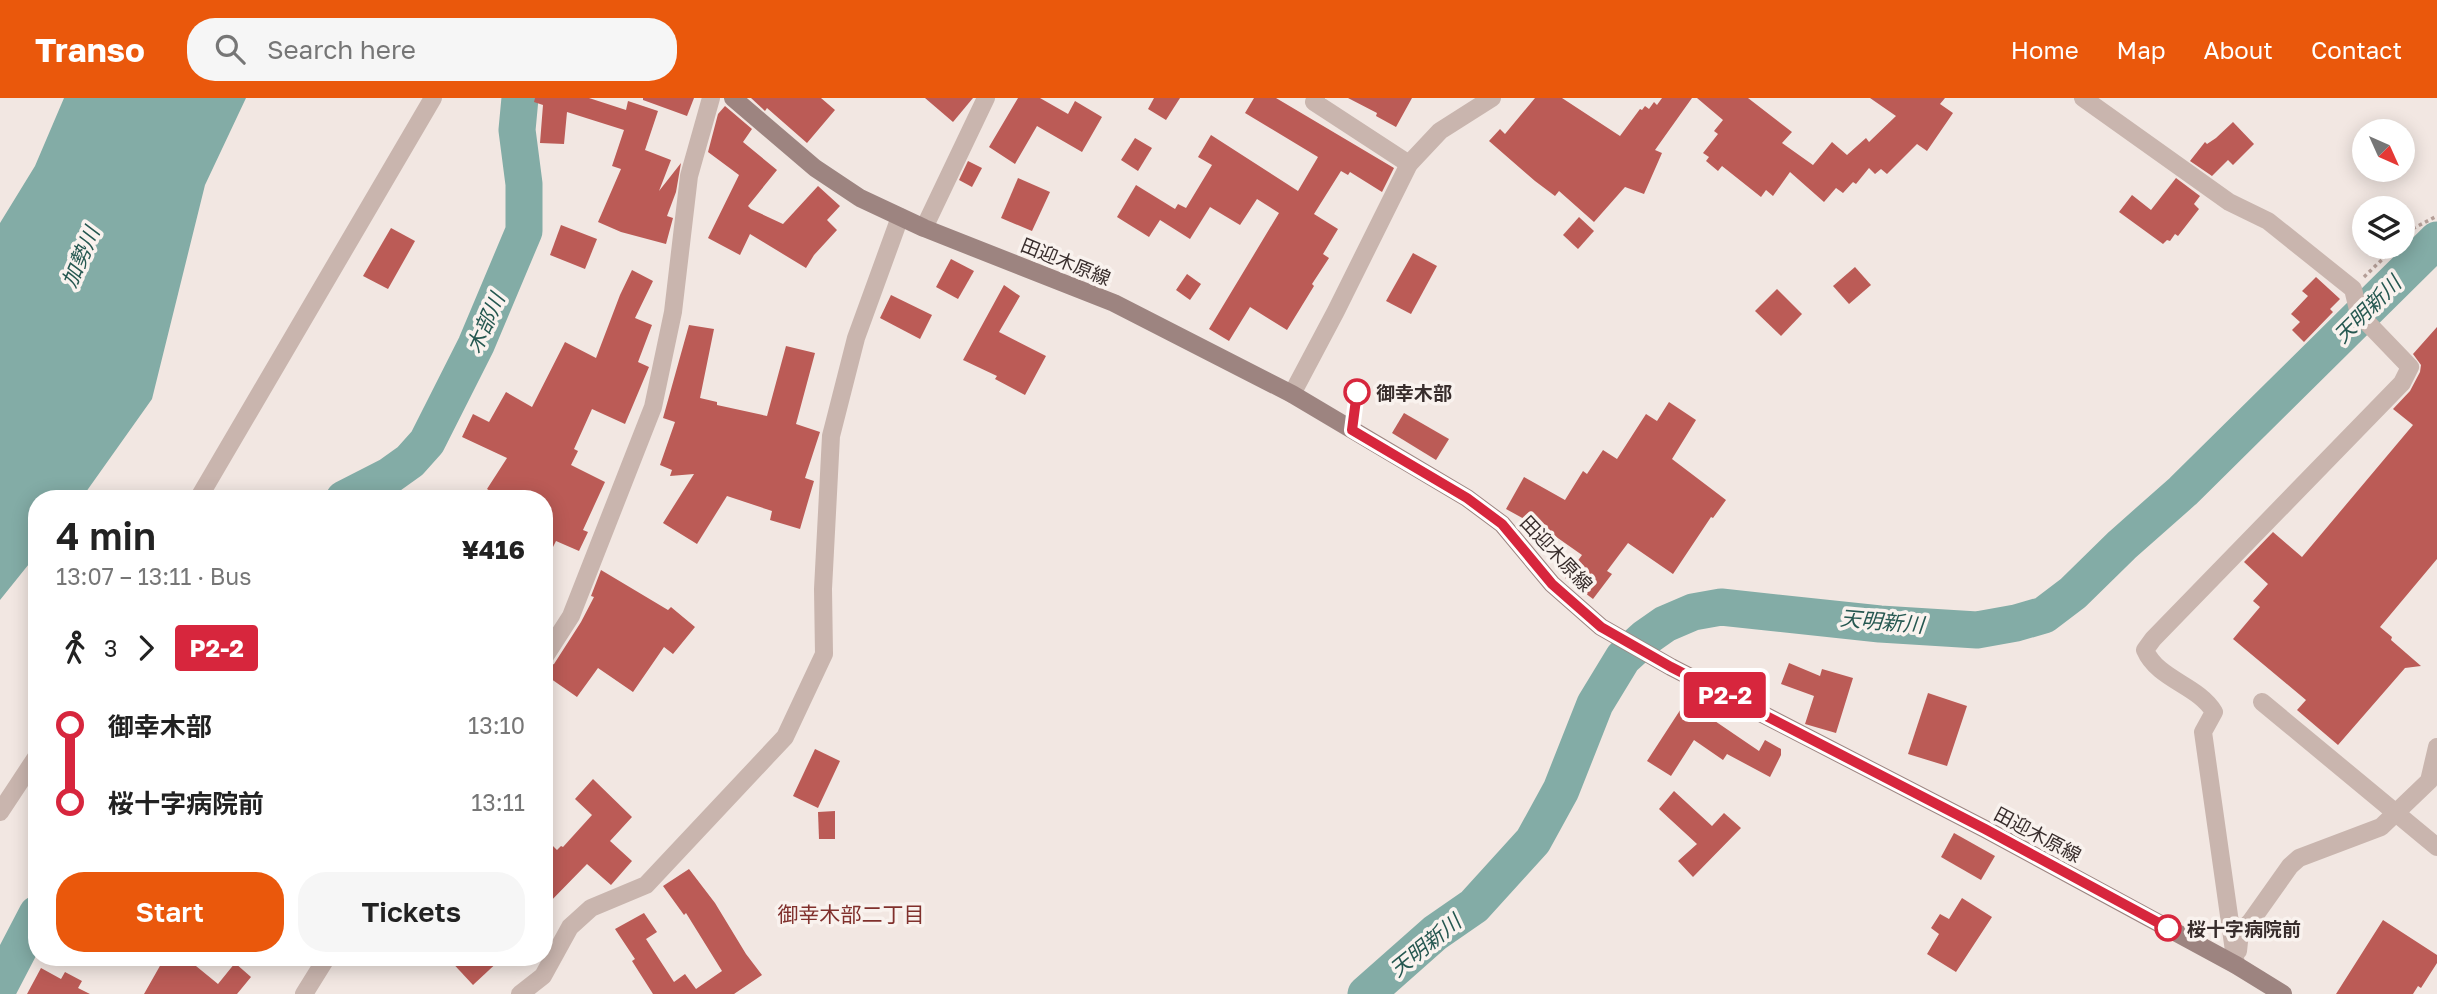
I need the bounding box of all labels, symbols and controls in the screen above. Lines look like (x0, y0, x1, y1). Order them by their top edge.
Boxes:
search box (187, 18, 677, 81)
text: Transo (35, 30, 145, 69)
icon: search (211, 30, 249, 68)
text: Search here (267, 34, 416, 65)
text: Home (2011, 35, 2079, 64)
text: Map (2117, 35, 2166, 64)
text: About (2204, 35, 2273, 64)
text: Contact (2311, 35, 2402, 64)
north arrow (2352, 119, 2415, 182)
map controls (2352, 119, 2415, 259)
button: layers (2352, 196, 2415, 259)
water label: 加勢川 (56, 221, 105, 291)
street label: 田迎木原線 (1018, 233, 1114, 289)
water label: 天明新川 (2328, 269, 2407, 348)
water label: 木部川 (460, 287, 511, 357)
marker: 御幸木部 (1344, 379, 1370, 405)
place label: 御幸木部 (1376, 381, 1452, 404)
street label: 田迎木原線 (1516, 510, 1598, 596)
text: 4 min (56, 513, 156, 558)
text: ¥416 (462, 534, 525, 565)
text: 13:07 – 13:11 · Bus (56, 562, 251, 590)
water label: 天明新川 (1839, 604, 1927, 638)
icon: walk (56, 629, 94, 667)
icon: forward (127, 629, 165, 667)
text: P2-2 (189, 633, 244, 662)
text: 3 (104, 634, 117, 662)
line badge: P2-2 (1676, 672, 1774, 718)
text: P2-2 (1698, 680, 1752, 709)
text: 御幸木部 (108, 711, 212, 742)
text: 13:10 (468, 711, 525, 739)
text: 桜十字病院前 (108, 788, 264, 819)
text: 13:11 (471, 788, 525, 816)
street label: 田迎木原線 (1991, 802, 2085, 866)
button: Start (56, 872, 284, 952)
button: Tickets (298, 872, 525, 952)
district label: 御幸木部二丁目 (778, 901, 925, 927)
water label: 天明新川 (1384, 907, 1467, 982)
marker: 桜十字病院前 (2155, 915, 2181, 941)
place label: 桜十字病院前 (2187, 917, 2301, 940)

